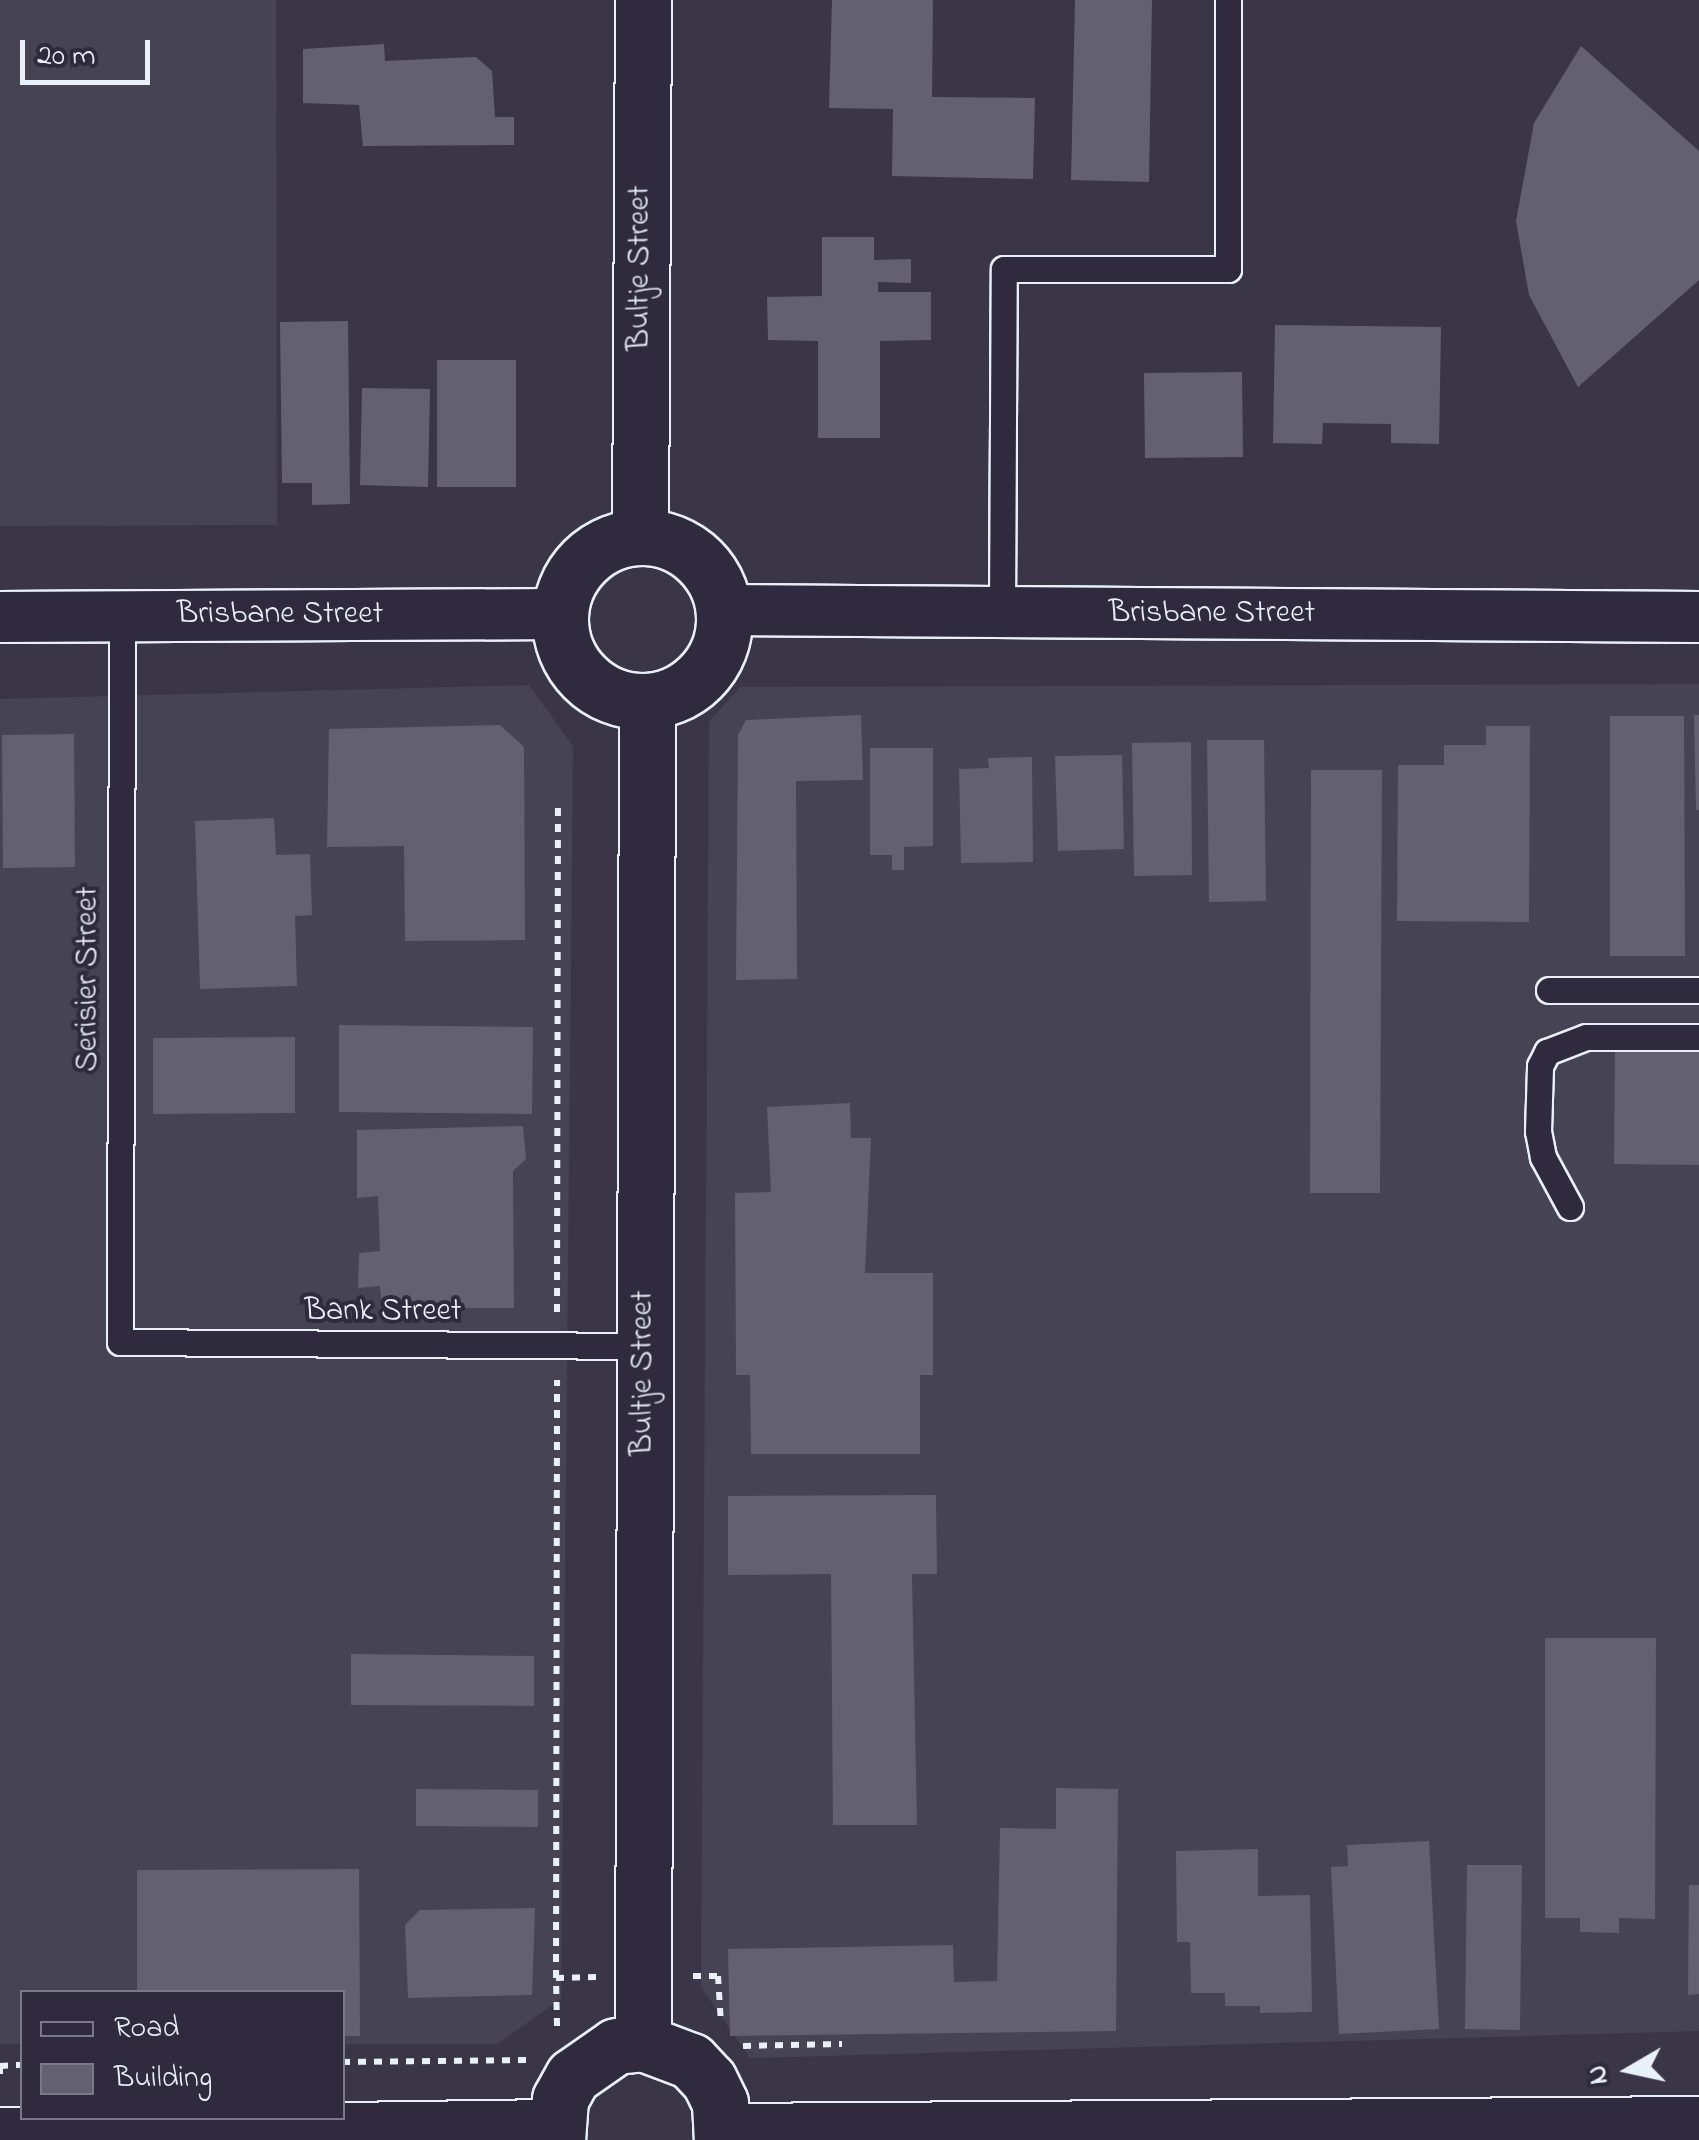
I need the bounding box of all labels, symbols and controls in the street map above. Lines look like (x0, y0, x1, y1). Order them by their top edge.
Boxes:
scale bar (25, 20, 155, 82)
text: 20 m (37, 35, 96, 79)
street label: Bultje Street (622, 185, 660, 351)
street label: Brisbane Street (1109, 595, 1315, 633)
street label: Brisbane Street (177, 596, 383, 634)
street label: Serisier Street (70, 886, 108, 1072)
street label: Bultje Street (625, 1290, 663, 1456)
street label: Bank Street (304, 1293, 462, 1331)
legend (20, 1990, 345, 2120)
text: Road (114, 2007, 179, 2051)
north arrow (1579, 2020, 1679, 2120)
text: Building (114, 2057, 212, 2101)
text: N (1577, 2062, 1621, 2087)

